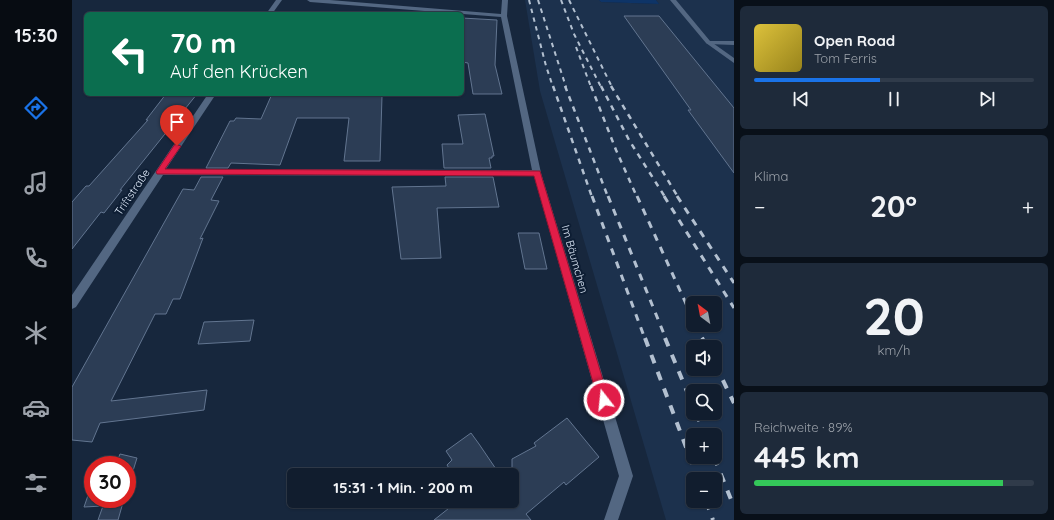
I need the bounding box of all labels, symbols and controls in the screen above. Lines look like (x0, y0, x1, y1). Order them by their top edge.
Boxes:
text: 15:30 (14, 24, 58, 47)
text: 70 m (170, 25, 236, 60)
icon: left (104, 28, 156, 80)
text: Open Road (814, 31, 895, 50)
text: Tom Ferris (814, 50, 877, 66)
text: Auf den Krücken (170, 60, 308, 83)
icon: previous (790, 88, 812, 110)
icon: pause (883, 88, 905, 110)
icon: next (976, 88, 998, 110)
icon: directions (22, 94, 50, 122)
pin (160, 105, 194, 146)
icon: arrive (166, 111, 188, 133)
street label: Triftstraße (111, 166, 153, 218)
text: Klima (754, 168, 788, 184)
icon: music (22, 169, 50, 197)
text: 20° (870, 187, 917, 225)
text: − (754, 193, 765, 221)
text: + (1022, 193, 1034, 221)
street label: Im Bäumchen (559, 223, 591, 295)
icon: phone (22, 244, 50, 272)
text: 20 (863, 283, 925, 348)
north arrow (686, 296, 722, 332)
map controls (686, 296, 722, 508)
icon: climate (22, 319, 50, 347)
button: sound (686, 340, 722, 376)
text: km/h (878, 342, 910, 358)
position arrow (583, 379, 625, 421)
button: search (686, 384, 722, 420)
icon: car (22, 394, 50, 422)
text: Reichweite · 89% (754, 419, 852, 435)
button: + (686, 428, 722, 464)
text: 445 km (754, 438, 860, 476)
speed limit sign: 30 (84, 456, 136, 508)
icon: filters (22, 469, 50, 497)
button: − (686, 472, 722, 508)
text: 15:31 · 1 Min. · 200 m (333, 478, 473, 497)

